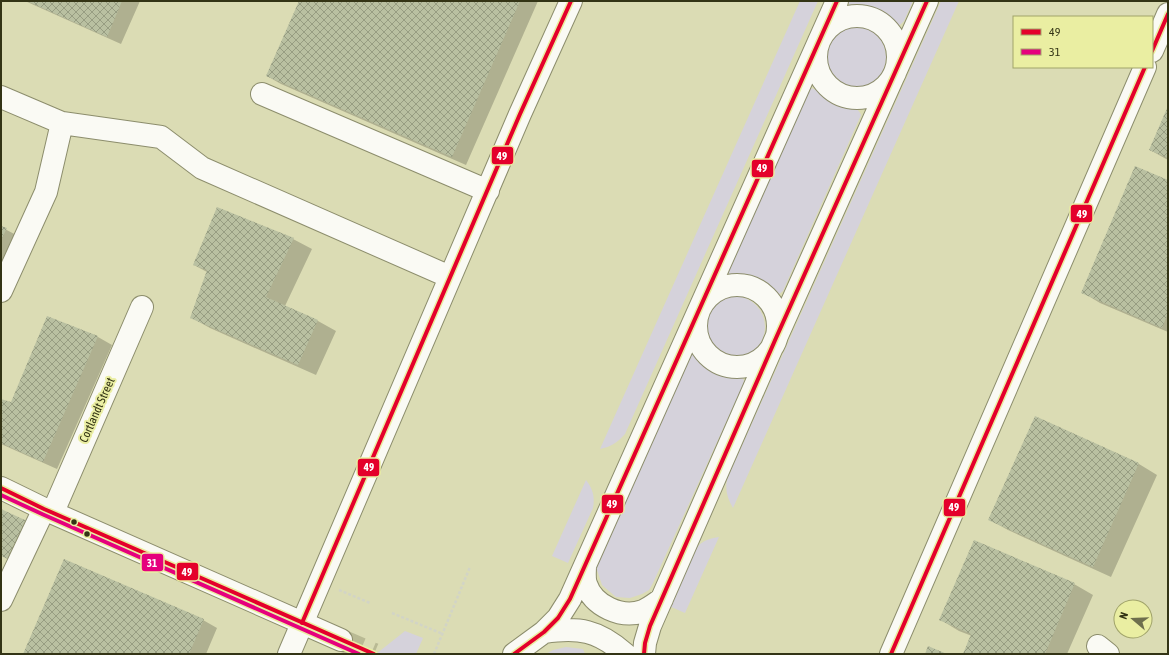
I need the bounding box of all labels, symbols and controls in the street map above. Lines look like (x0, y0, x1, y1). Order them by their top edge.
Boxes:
legend (1013, 16, 1153, 68)
text: 49 (1049, 25, 1061, 39)
text: 31 (1049, 45, 1061, 59)
line badge: 49 (491, 146, 514, 165)
text: 49 (496, 150, 507, 162)
line badge: 49 (751, 159, 774, 178)
text: 49 (756, 162, 767, 174)
line badge: 49 (1070, 204, 1093, 223)
text: 49 (1076, 208, 1087, 220)
street label: Cortlandt Street (76, 375, 118, 445)
line badge: 49 (357, 458, 380, 477)
text: 49 (363, 461, 374, 473)
line badge: 49 (601, 494, 624, 514)
text: 49 (606, 498, 617, 510)
line badge: 49 (943, 498, 966, 517)
text: 49 (948, 501, 959, 513)
unlabelled marker (69, 517, 79, 527)
unlabelled marker (82, 529, 92, 539)
line badge: 31 (141, 553, 164, 572)
text: 31 (147, 557, 157, 569)
line badge: 49 (176, 562, 199, 581)
text: 49 (181, 566, 192, 578)
north arrow (1113, 599, 1153, 639)
text: N (1117, 611, 1130, 621)

